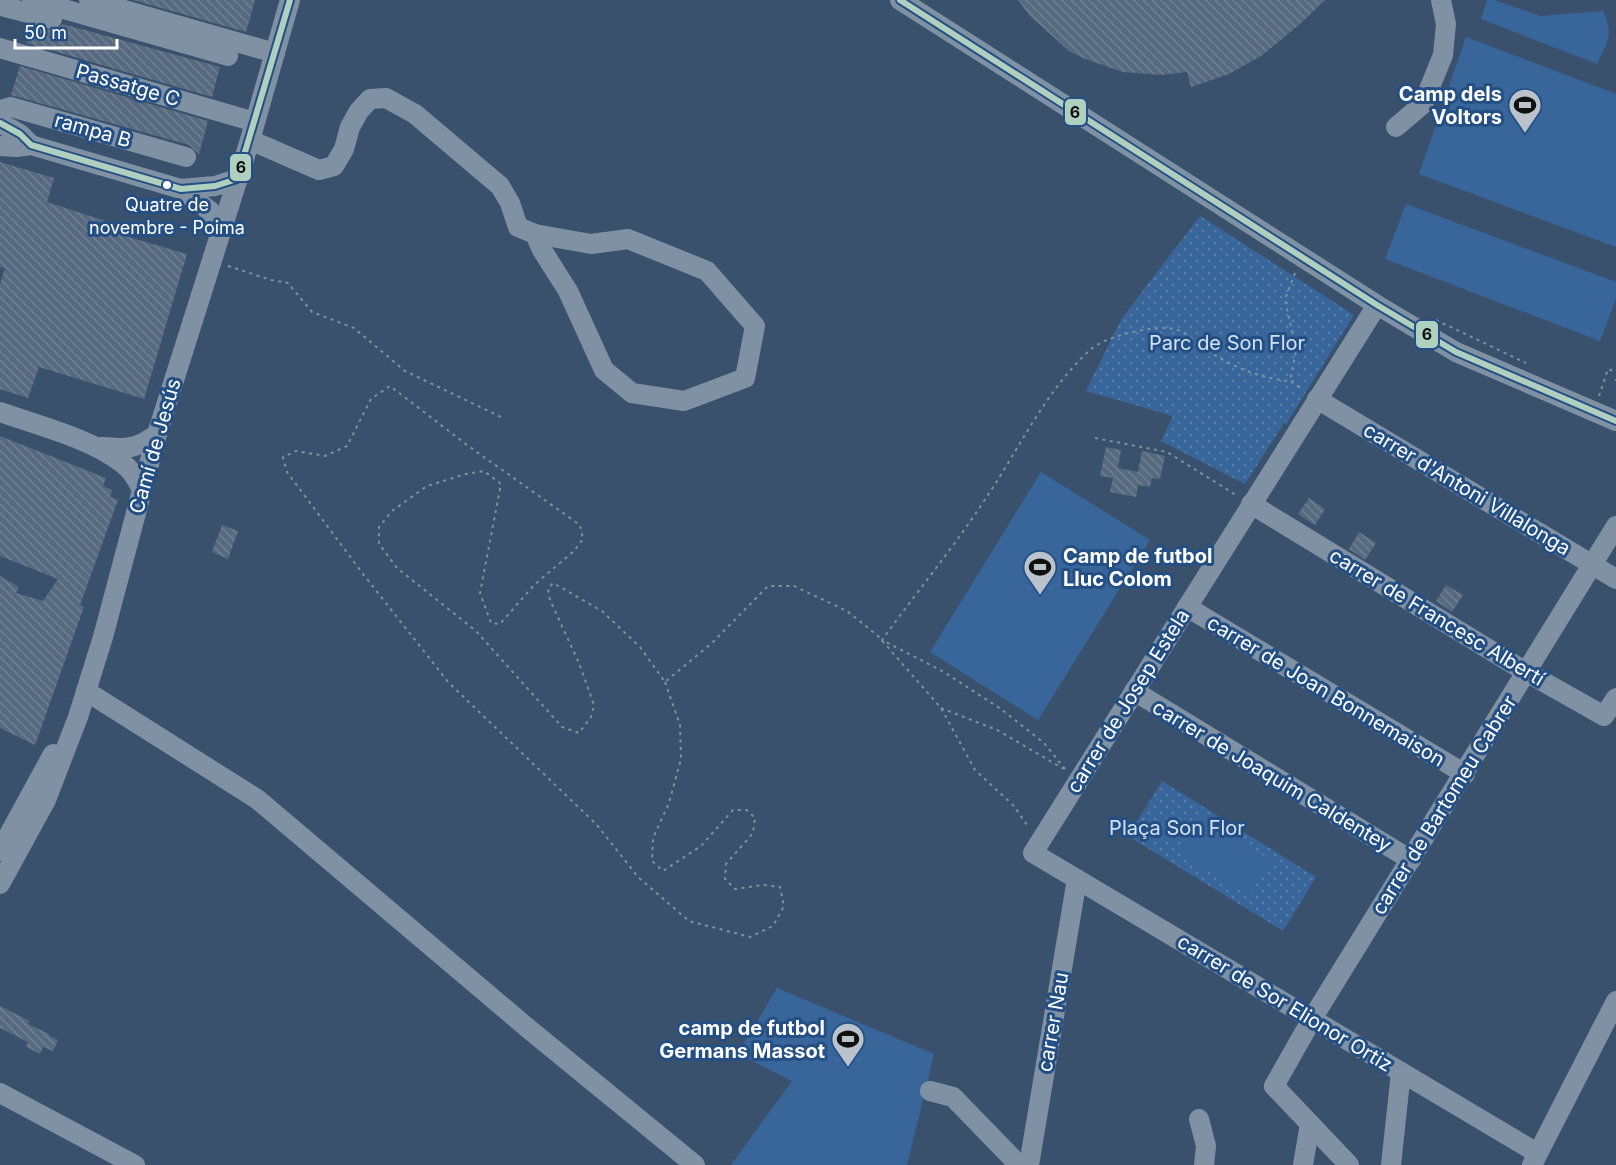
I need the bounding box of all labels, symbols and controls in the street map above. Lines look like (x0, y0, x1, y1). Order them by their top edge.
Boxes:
scale bar (15, 12, 117, 50)
text: 50 m (24, 22, 67, 43)
street label: Passatge C (73, 59, 183, 111)
place label: Camp dels Voltors (1399, 82, 1502, 129)
sports icon: Camp dels Voltors (1507, 87, 1543, 134)
line badge: 6 (1064, 98, 1087, 126)
text: 6 (1070, 102, 1080, 122)
street label: rampa B (52, 108, 134, 152)
line badge: 6 (229, 153, 252, 182)
text: 6 (236, 157, 246, 177)
marker: Quatre de novembre - Poima (161, 179, 173, 191)
place label: Quatre de novembre - Poima (89, 194, 245, 238)
line badge: 6 (1415, 320, 1439, 349)
text: 6 (1422, 324, 1432, 344)
park label: Parc de Son Flor (1149, 331, 1306, 355)
street label: Camí de Jesús (124, 376, 186, 516)
street label: carrer d'Antoni Villalonga (1359, 418, 1575, 560)
street label: carrer de Francesc Albertí (1325, 543, 1549, 691)
place label: Camp de futbol Lluc Colom (1063, 544, 1212, 591)
sports icon: Camp de futbol Lluc Colom (1022, 549, 1058, 596)
street label: carrer de Josep Estela (1062, 605, 1194, 797)
street label: carrer de Joan Bonnemaison (1203, 610, 1449, 772)
street label: carrer de Bartomeu Cabrer (1367, 691, 1522, 919)
street label: carrer de Joaquim Caldentey (1148, 695, 1396, 857)
park label: Plaça Son Flor (1109, 816, 1245, 840)
street label: carrer de Sor Elionor Ortiz (1173, 929, 1397, 1077)
street label: carrer Nau (1032, 970, 1074, 1074)
place label: camp de futbol Germans Massot (659, 1016, 825, 1063)
sports icon: camp de futbol Germans Massot (830, 1021, 866, 1068)

